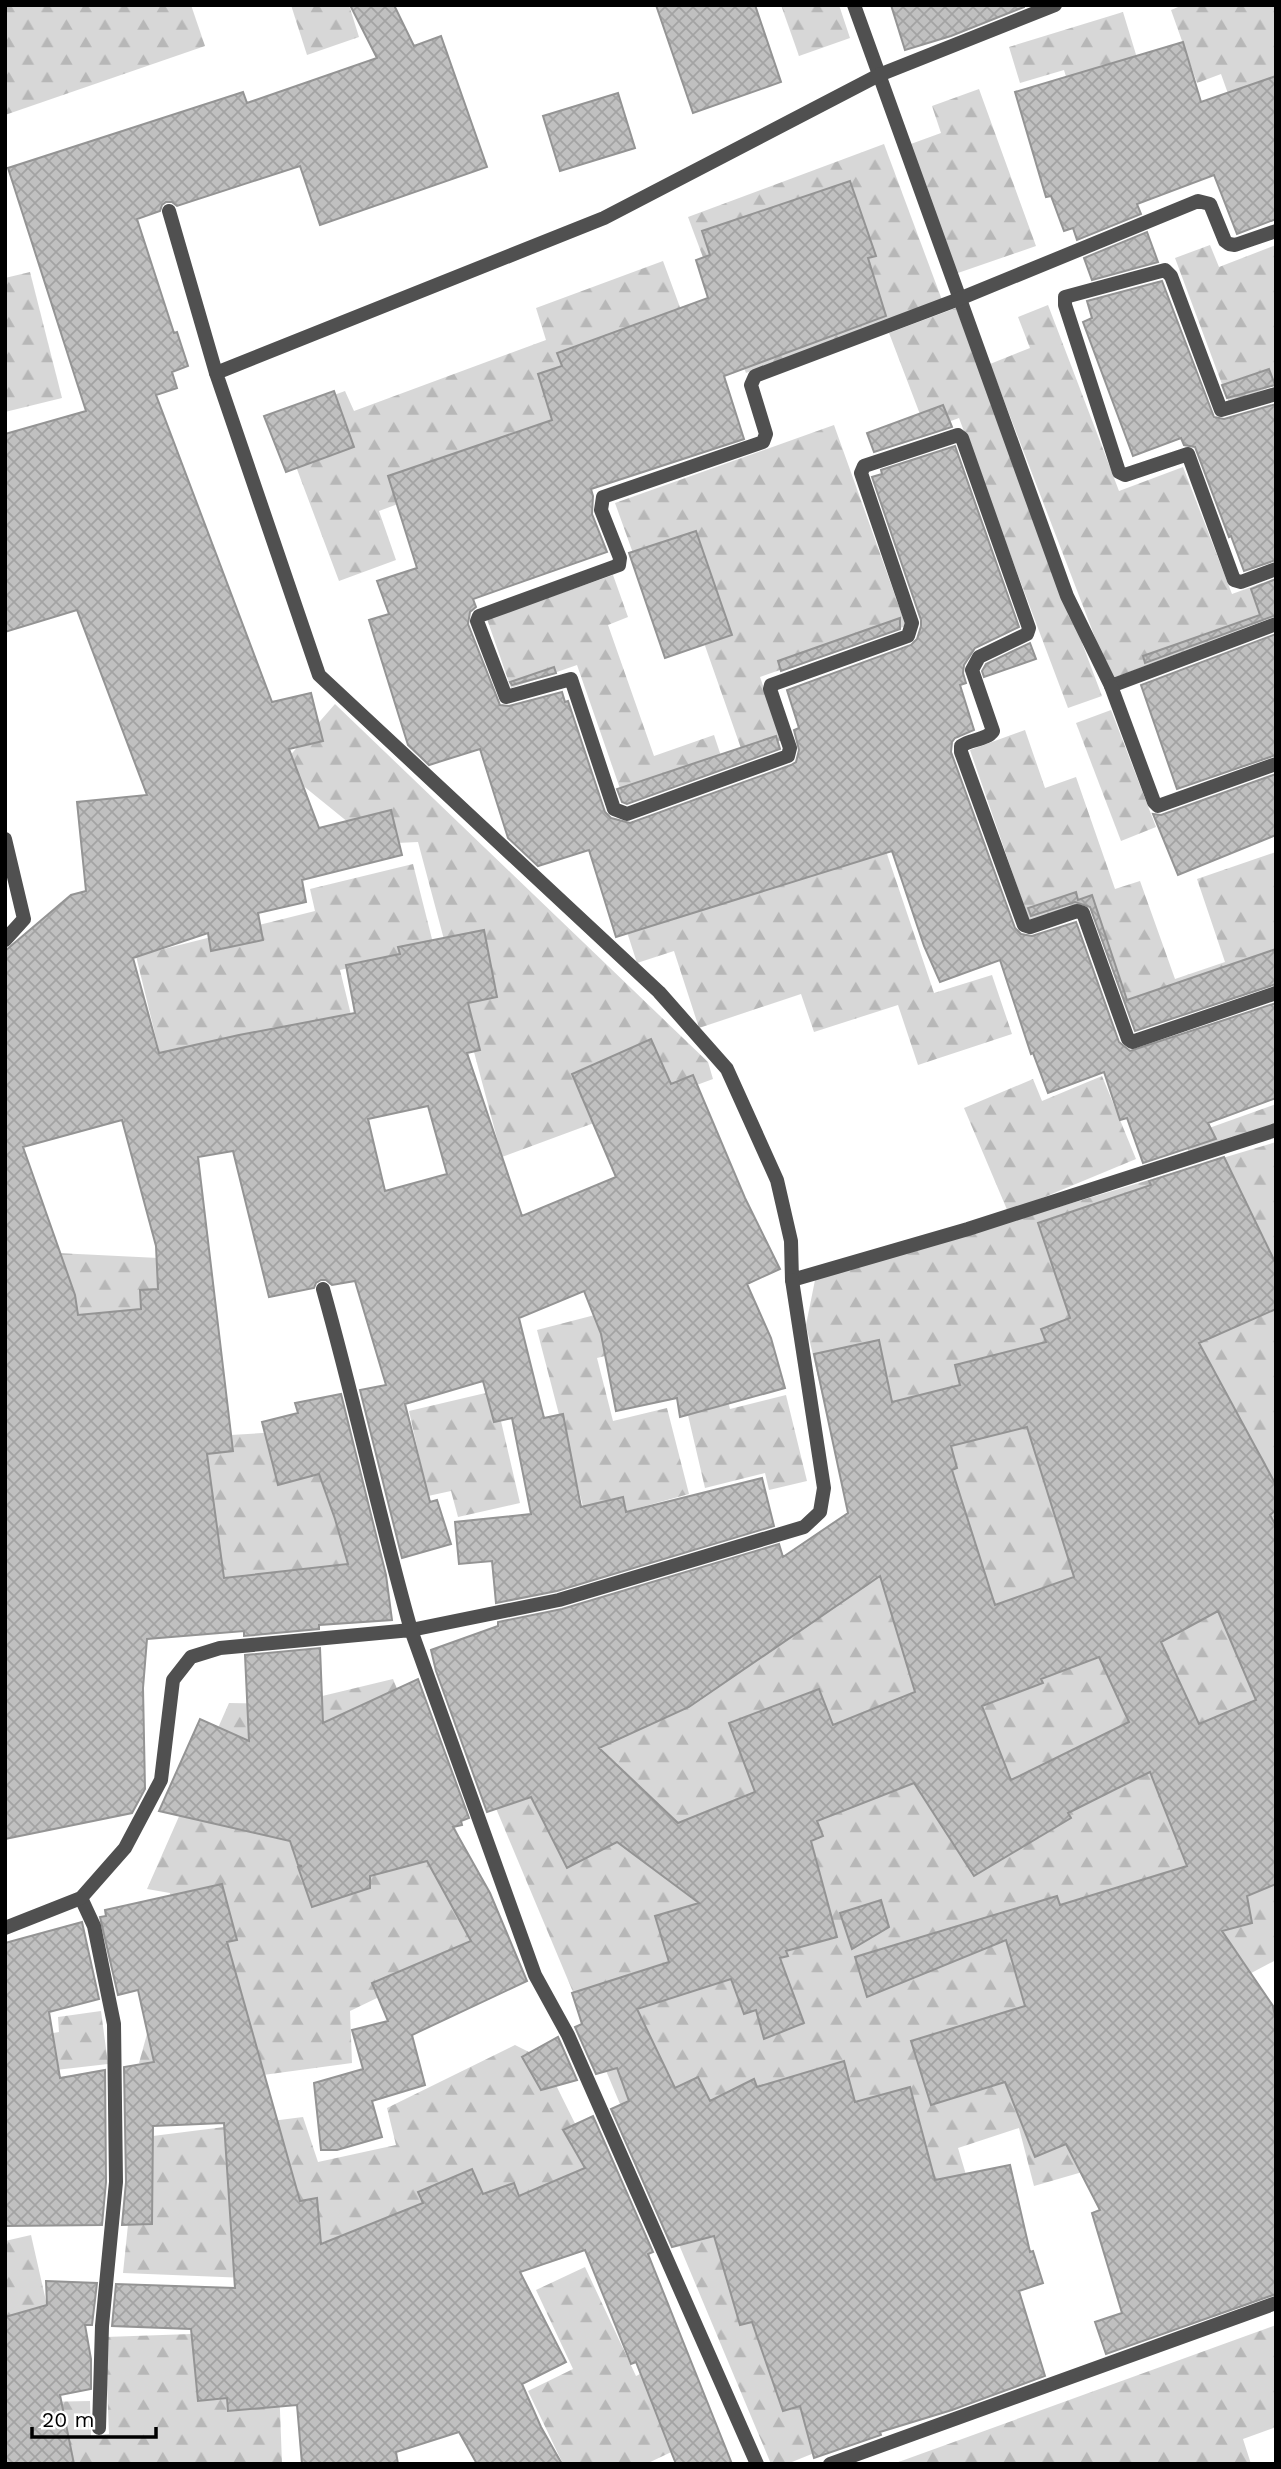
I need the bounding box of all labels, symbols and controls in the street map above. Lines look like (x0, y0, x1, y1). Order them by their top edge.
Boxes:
scale bar (32, 2396, 156, 2440)
text: 20 m (42, 2407, 94, 2432)

